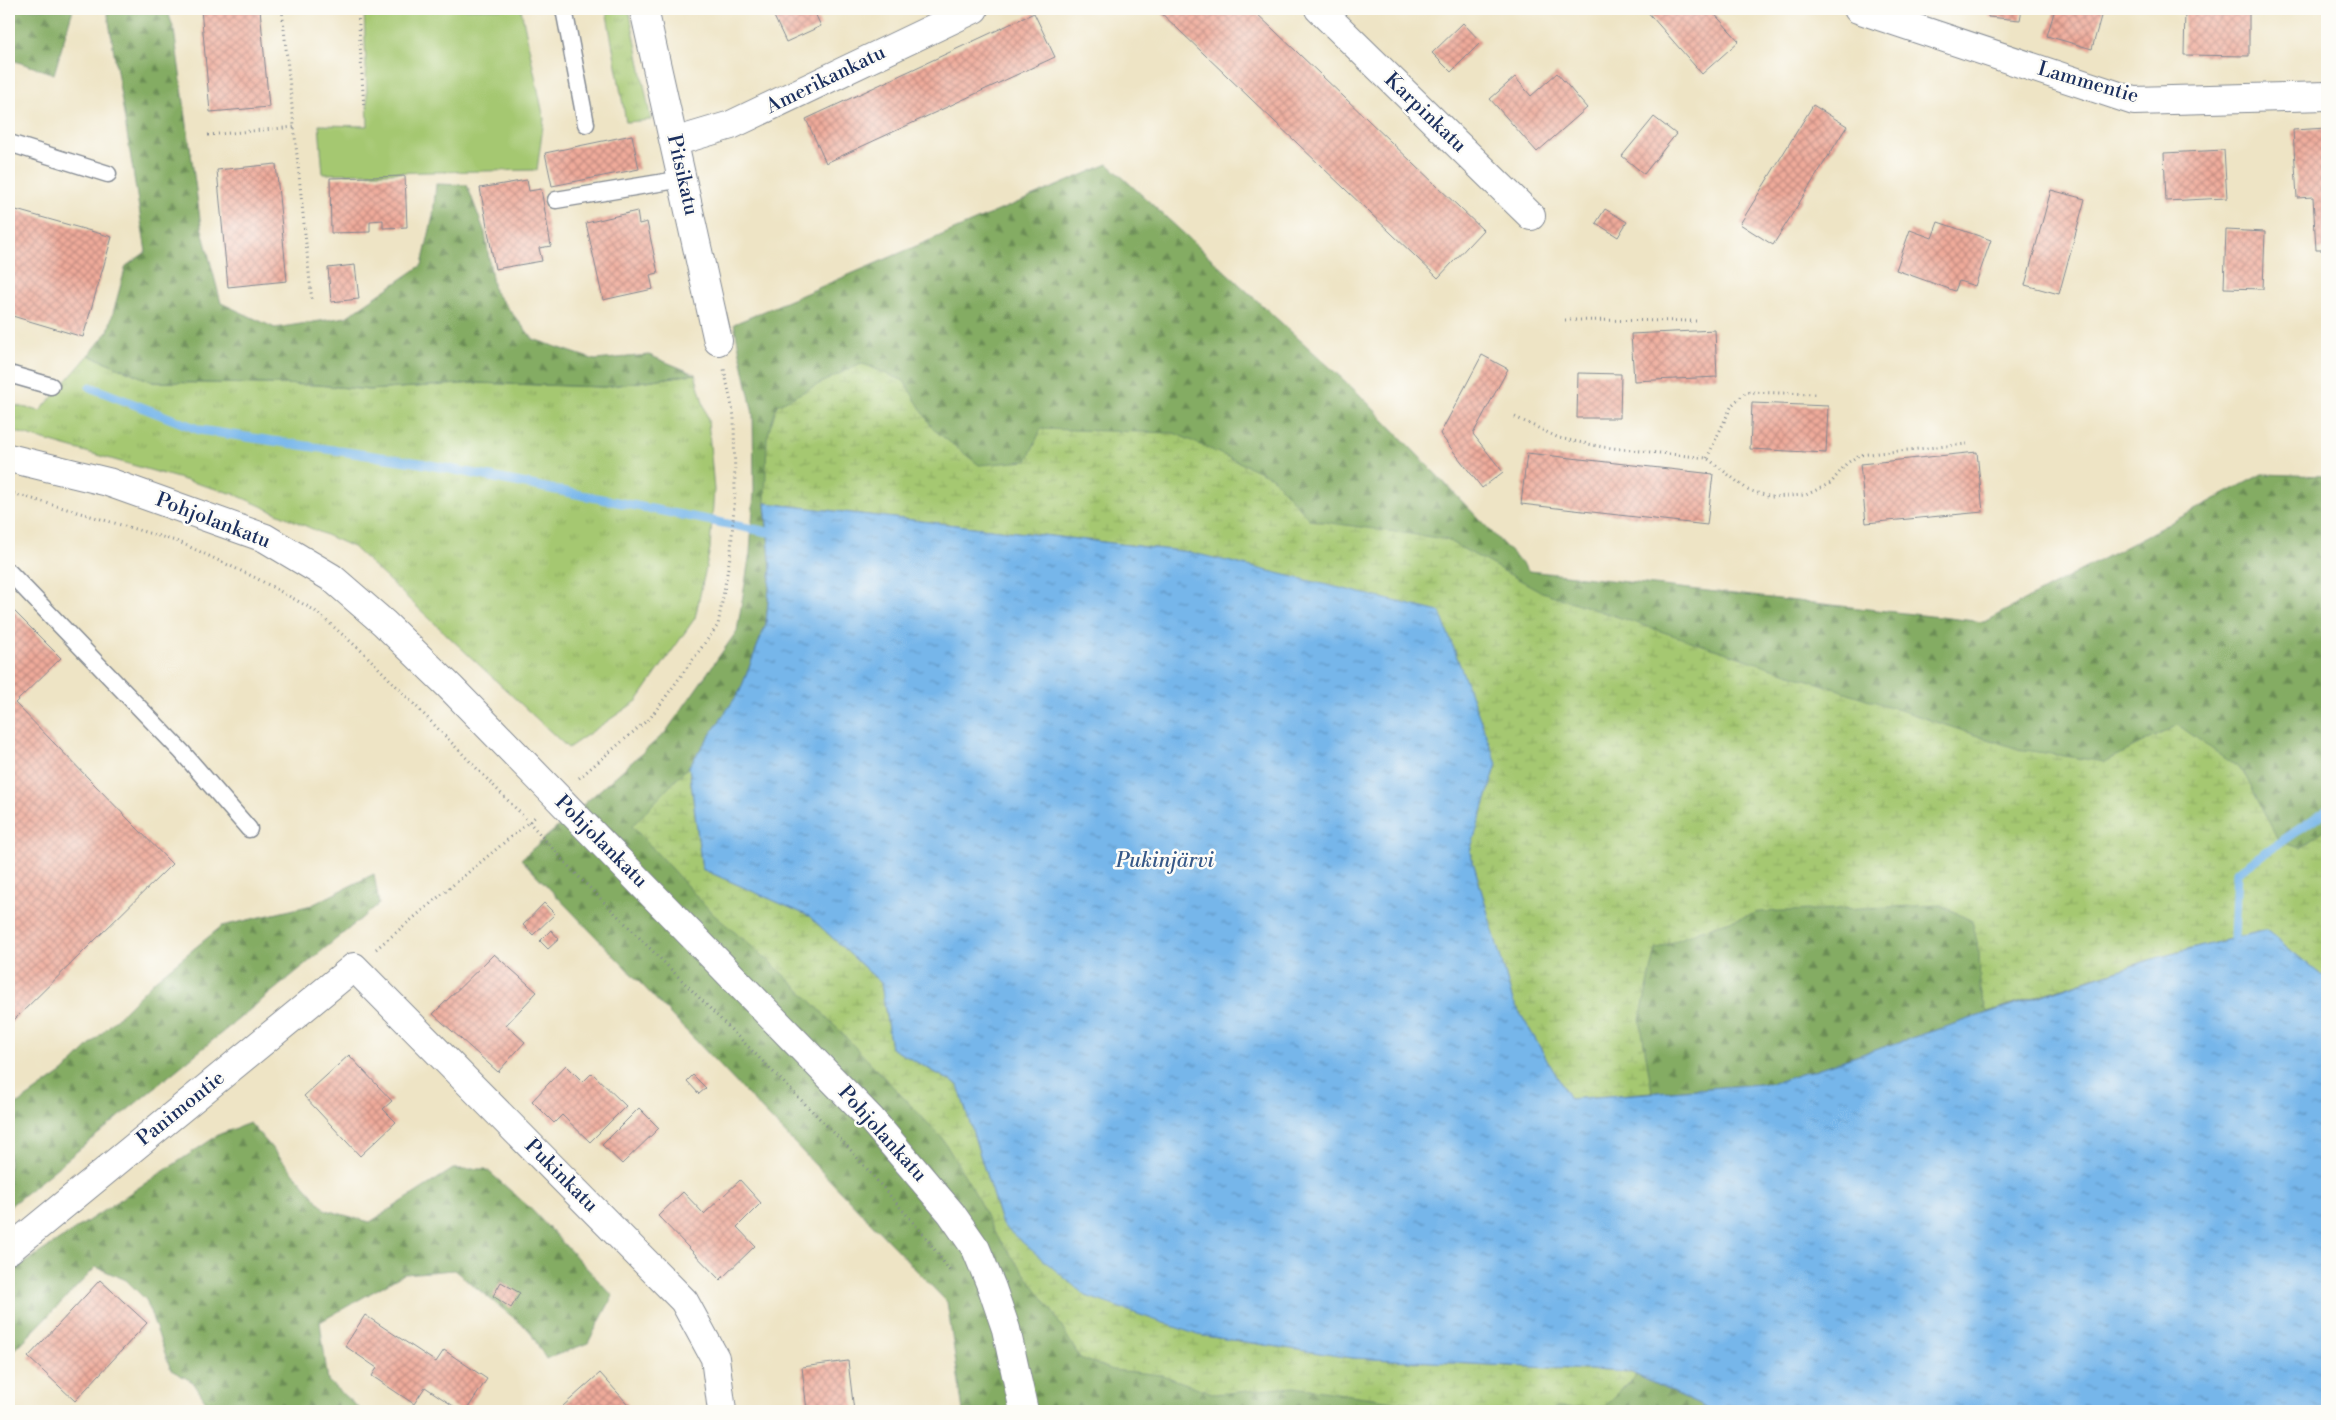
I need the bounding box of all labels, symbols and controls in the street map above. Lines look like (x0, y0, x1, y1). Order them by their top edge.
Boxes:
street label: Amerikankatu (761, 40, 890, 120)
street label: Lammentie (2034, 57, 2142, 109)
street label: Karpinkatu (1379, 68, 1472, 159)
street label: Pitsikatu (661, 132, 704, 218)
street label: Pohjolankatu (152, 488, 274, 555)
street label: Pohjolankatu (549, 790, 653, 894)
water label: Pukinjärvi (1115, 848, 1215, 874)
street label: Panimontie (132, 1066, 230, 1152)
street label: Pohjolankatu (832, 1081, 932, 1188)
street label: Pukinkatu (519, 1134, 603, 1218)

